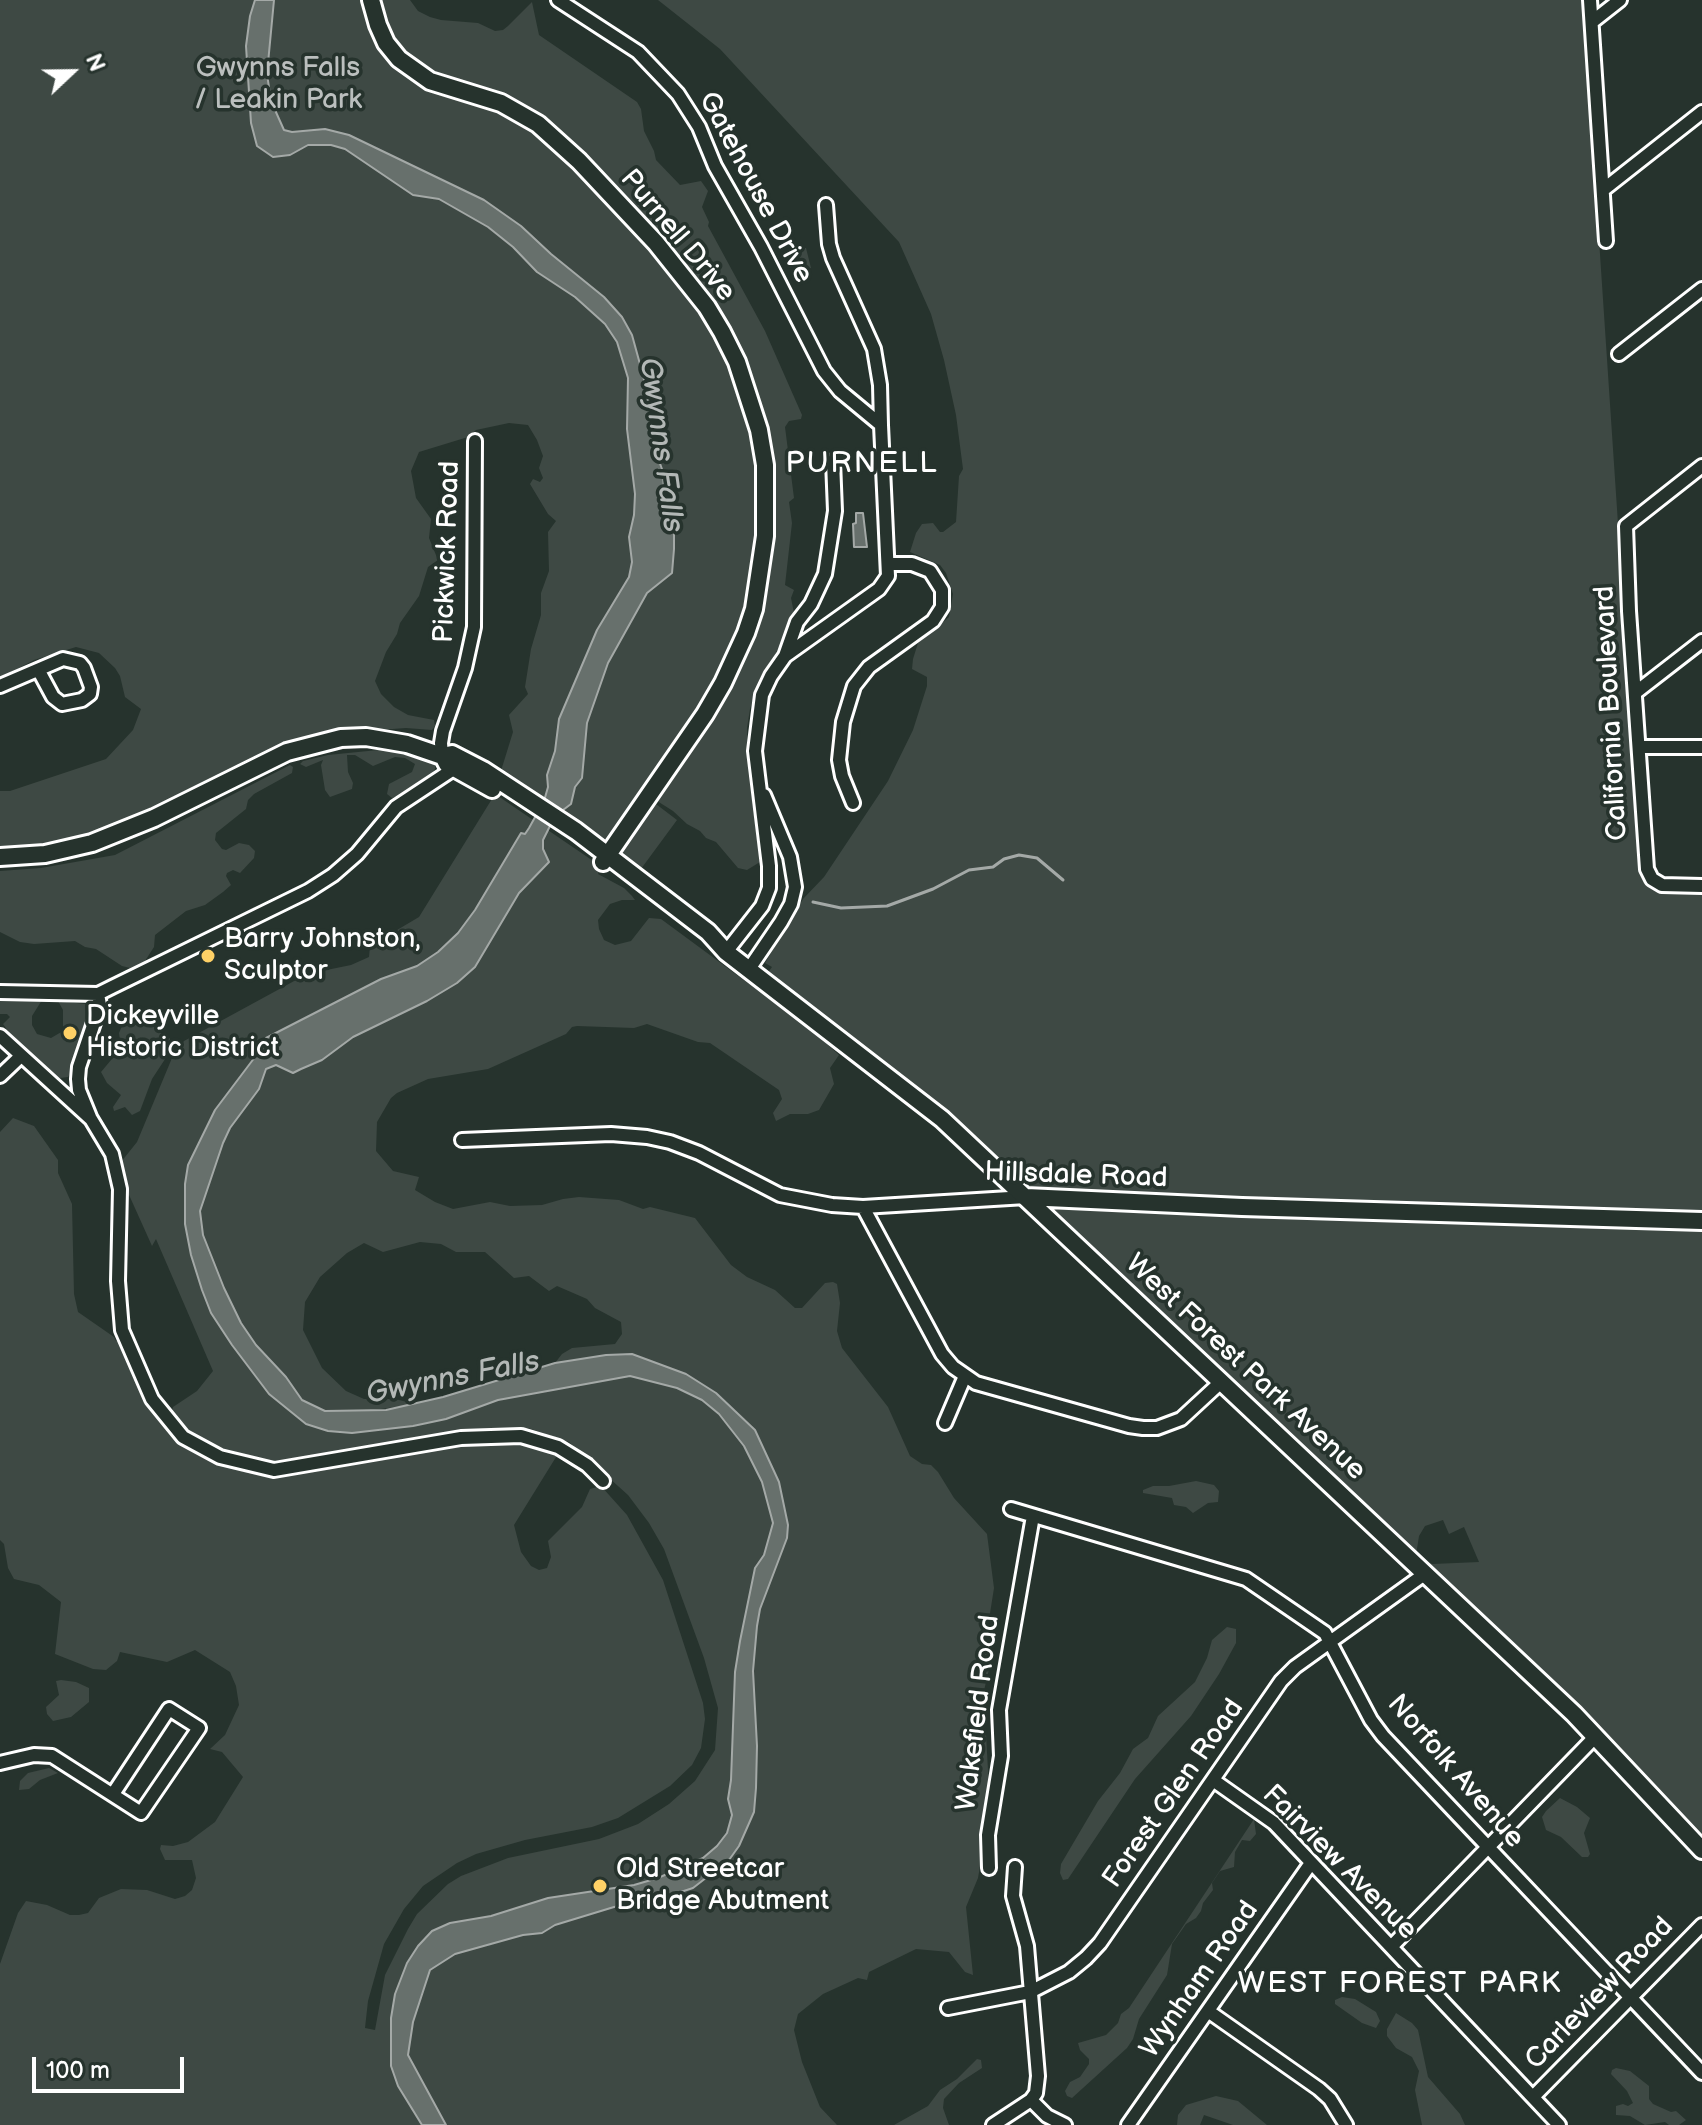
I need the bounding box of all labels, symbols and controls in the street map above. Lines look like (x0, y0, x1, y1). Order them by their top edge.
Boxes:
north arrow (32, 32, 112, 112)
text: N (79, 50, 110, 76)
park label: Gwynns Falls / Leakin Park (194, 52, 362, 118)
street label: Gatehouse Drive (690, 87, 820, 289)
street label: Purnell Drive (612, 163, 742, 309)
water label: Gwynns Falls (630, 355, 690, 535)
district label: PURNELL (786, 446, 938, 482)
street label: Pickwick Road (428, 460, 468, 644)
street label: California Boulevard (1589, 585, 1635, 841)
place label: Barry Johnston, Sculptor (224, 923, 421, 989)
marker: Barry Johnston, Sculptor (199, 947, 217, 965)
place label: Dickeyville Historic District (86, 1000, 279, 1066)
marker: Dickeyville Historic District (61, 1024, 79, 1042)
street label: Hillsdale Road (984, 1156, 1168, 1196)
street label: West Forest Park Avenue (1118, 1248, 1372, 1488)
water label: Gwynns Falls (363, 1345, 543, 1413)
street label: Wakefield Road (950, 1613, 1008, 1813)
street label: Norfolk Avenue (1379, 1689, 1531, 1855)
street label: Forest Glen Road (1096, 1693, 1252, 1895)
street label: Fairview Avenue (1255, 1779, 1423, 1947)
place label: Old Streetcar Bridge Abutment (616, 1853, 829, 1919)
marker: Old Streetcar Bridge Abutment (591, 1877, 609, 1895)
street label: Wynham Road (1134, 1895, 1266, 2065)
street label: Carleview Road (1519, 1911, 1681, 2077)
district label: WEST FOREST PARK (1238, 1966, 1562, 2002)
scale bar (36, 2041, 188, 2091)
text: 100 m (46, 2056, 110, 2085)

